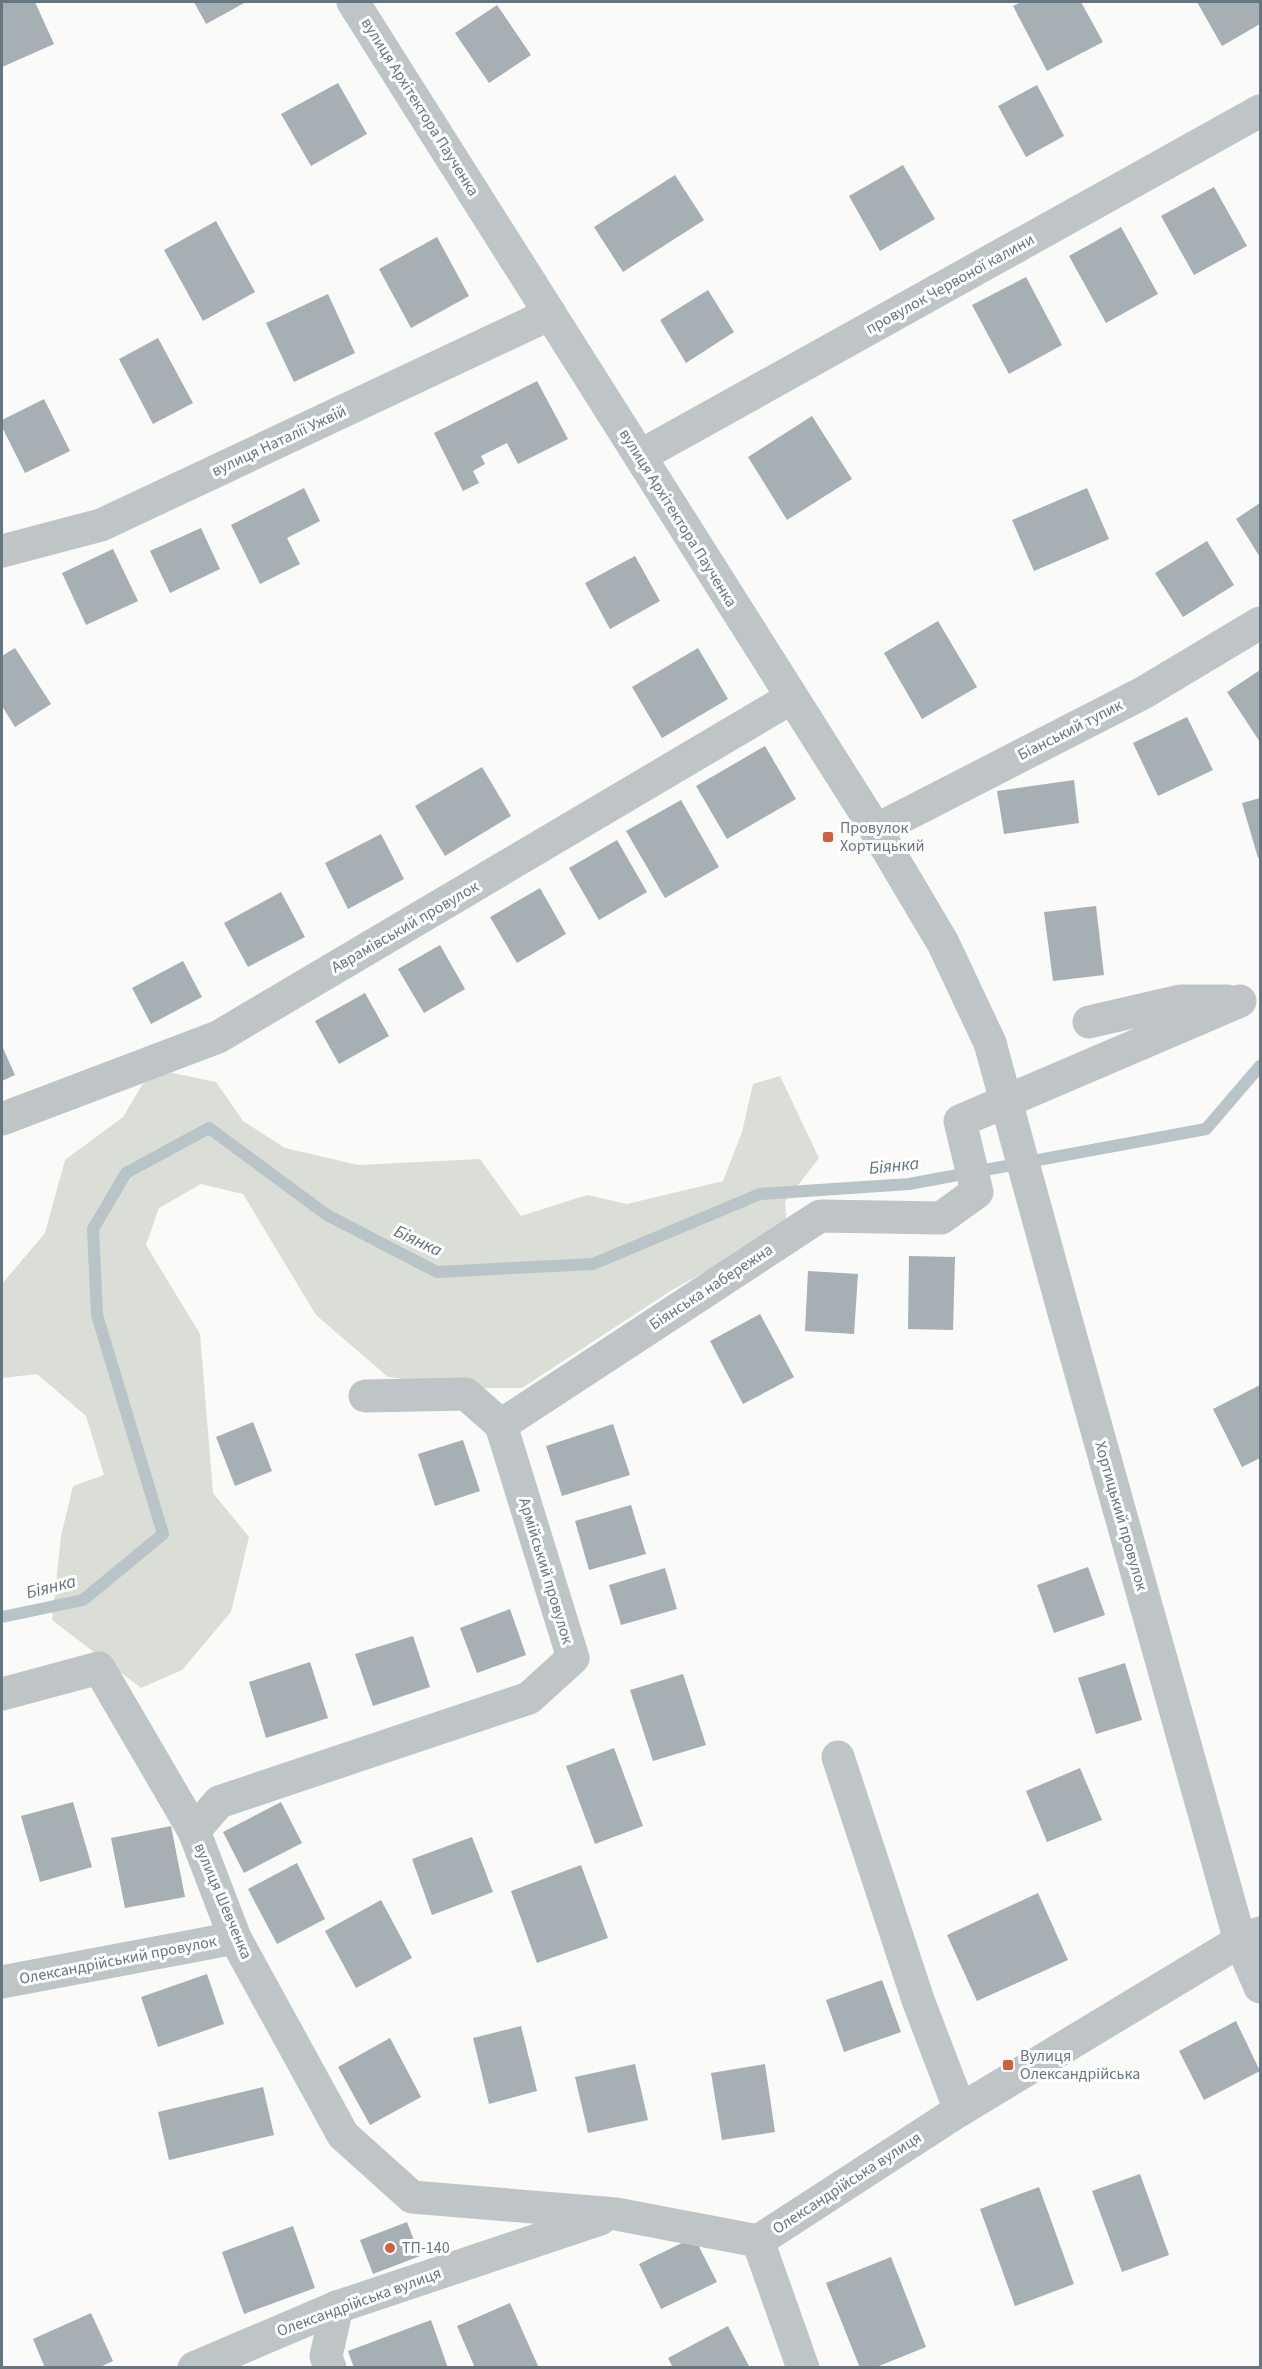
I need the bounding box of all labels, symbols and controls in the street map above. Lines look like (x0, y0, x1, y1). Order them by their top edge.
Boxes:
street label: вулиця Архітектора Паученка (356, 13, 484, 201)
street label: провулок Червоної калини (862, 228, 1038, 340)
street label: вулиця Наталії Ужвій (208, 400, 350, 482)
street label: вулиця Архітектора Паученка (614, 424, 742, 612)
street label: Біанський тупик (1014, 694, 1126, 766)
place label: Провулок Хортицький (840, 817, 925, 857)
marker: Провулок Хортицький (821, 830, 835, 844)
street label: Аврамівський провулок (327, 876, 483, 978)
water label: Біянка (868, 1151, 921, 1181)
water label: Біянка (390, 1219, 446, 1263)
street label: Біянська набережна (645, 1239, 777, 1335)
street label: Хортицький провулок (1089, 1439, 1153, 1593)
street label: Армійський провулок (513, 1495, 579, 1647)
water label: Біянка (23, 1569, 79, 1605)
street label: вулиця Шевченка (189, 1840, 257, 1962)
street label: Олександрійський провулок (17, 1930, 219, 1990)
place label: Вулиця Олександрійська (1020, 2045, 1140, 2085)
marker: Вулиця Олександрійська (1001, 2058, 1015, 2072)
street label: Олександрійська вулиця (768, 2126, 926, 2240)
place label: ТП-140 (402, 2237, 450, 2259)
marker: ТП-140 (383, 2241, 397, 2255)
street label: Олександрійська вулиця (274, 2262, 444, 2342)

